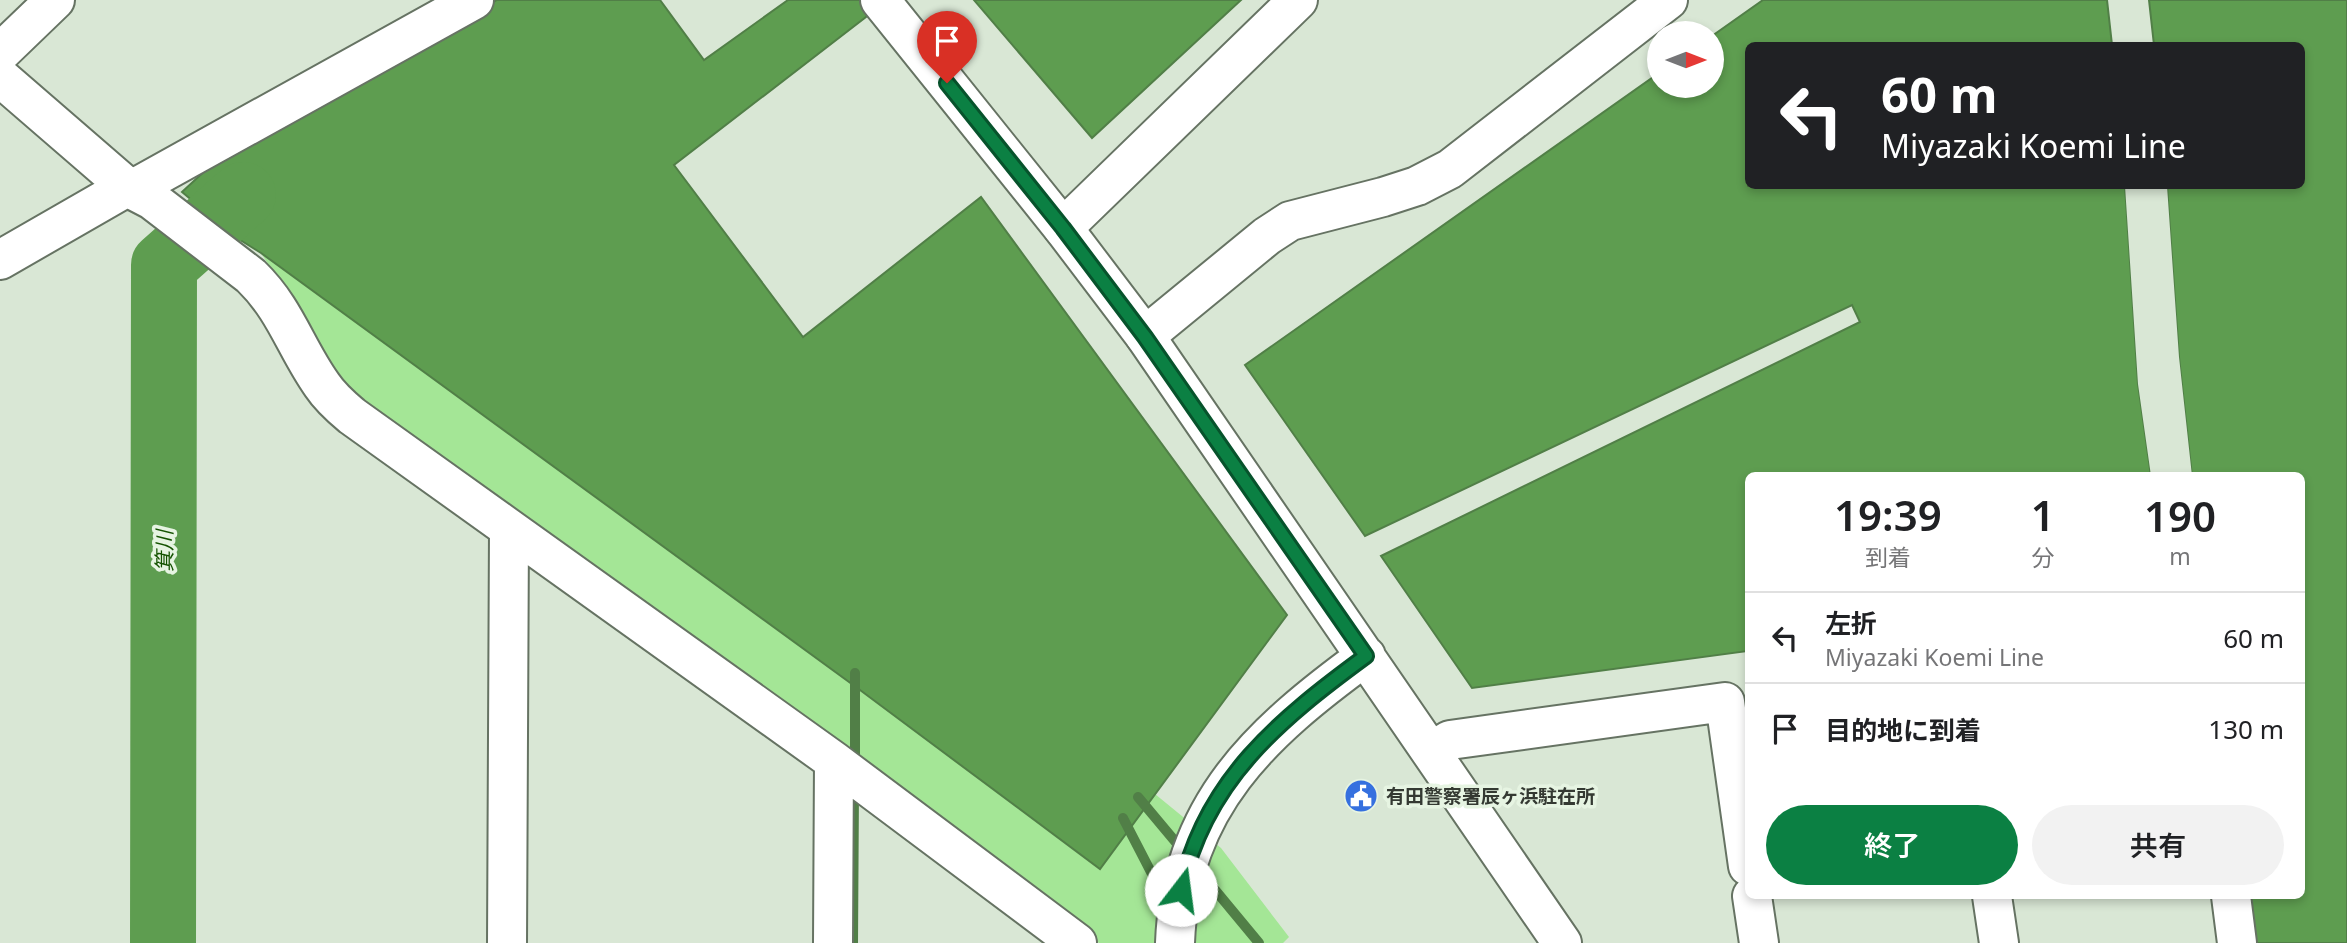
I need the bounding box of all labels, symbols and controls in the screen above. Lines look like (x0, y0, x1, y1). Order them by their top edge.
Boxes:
pin (917, 11, 977, 83)
north arrow (1647, 21, 1724, 98)
map controls (1647, 21, 1724, 98)
icon: arrive (928, 22, 966, 60)
text: 60 m (1881, 61, 1998, 127)
icon: left (1766, 70, 1857, 161)
text: Miyazaki Koemi Line (1881, 124, 2186, 167)
text: 19:39 (1834, 486, 1942, 543)
text: 1 (2031, 486, 2055, 543)
text: 190 (2144, 487, 2216, 544)
water label: 箕川 (150, 528, 178, 572)
text: m (2169, 540, 2191, 572)
text: 到着 (1865, 541, 1911, 573)
text: 分 (2031, 541, 2054, 573)
text: 左折 (1825, 605, 1877, 641)
icon: left (1766, 619, 1804, 657)
text: 60 m (2223, 620, 2284, 656)
text: Miyazaki Koemi Line (1825, 641, 2044, 673)
icon: arrive (1766, 710, 1804, 748)
text: 130 m (2208, 711, 2284, 747)
text: 目的地に到着 (1825, 712, 1981, 748)
public building icon: 有田警察署辰ヶ浜駐在所 (1342, 777, 1380, 815)
place label: 有田警察署辰ヶ浜駐在所 (1386, 783, 1595, 809)
button: 終了 (1766, 805, 2018, 885)
button: 共有 (2032, 805, 2284, 885)
position arrow (1144, 853, 1218, 927)

